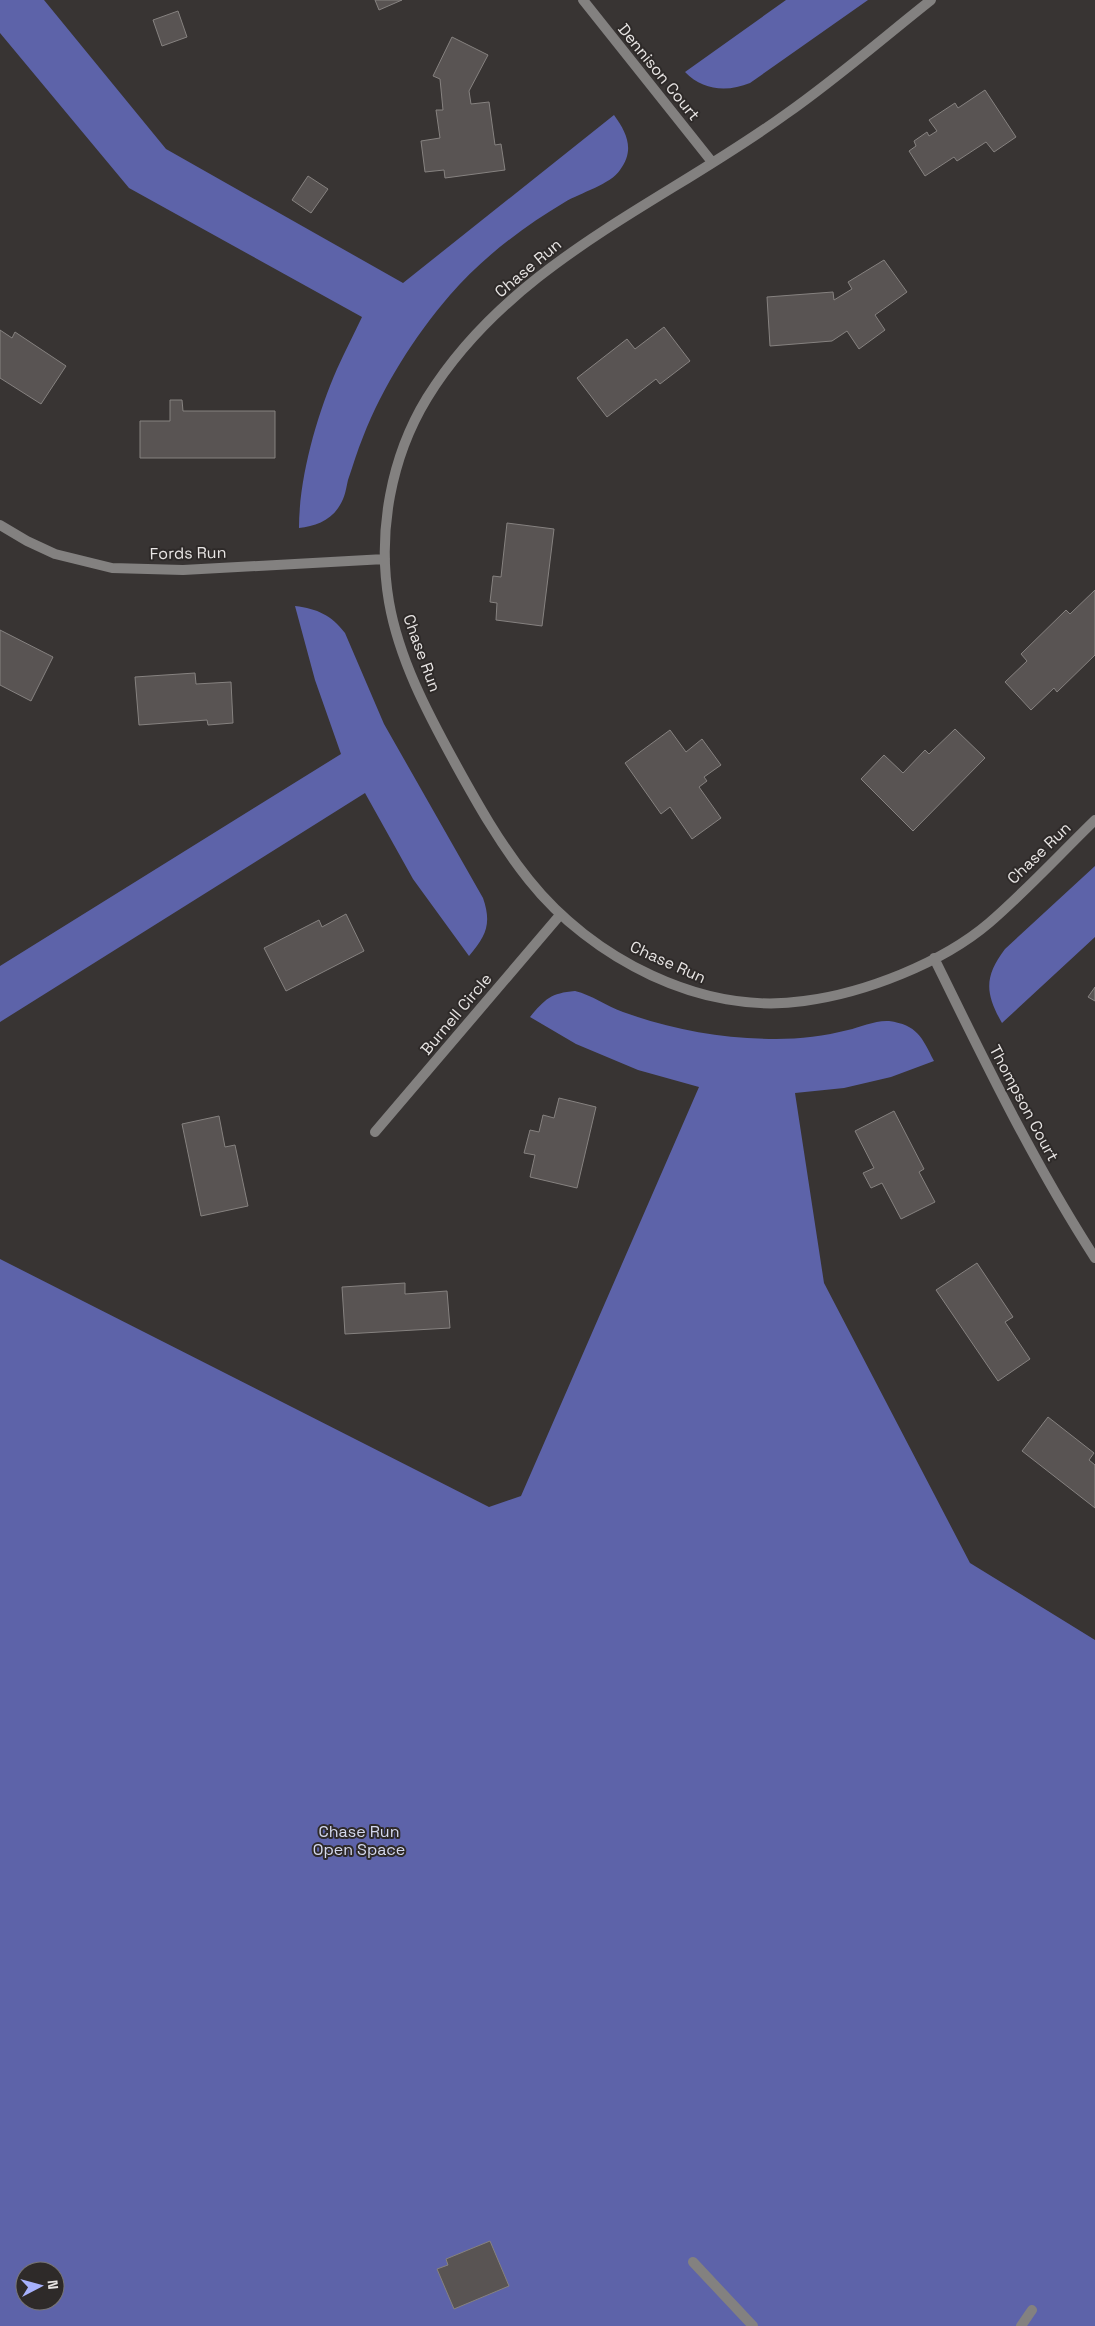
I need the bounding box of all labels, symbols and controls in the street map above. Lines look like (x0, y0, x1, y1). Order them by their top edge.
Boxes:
street label: Dennison Court (613, 19, 705, 125)
street label: Chase Run (490, 234, 566, 302)
street label: Fords Run (149, 542, 227, 564)
street label: Chase Run (398, 611, 446, 695)
street label: Chase Run (1003, 817, 1075, 889)
street label: Chase Run (627, 936, 709, 988)
street label: Burnell Circle (416, 969, 496, 1059)
street label: Thompson Court (985, 1041, 1063, 1165)
park label: Chase Run Open Space (313, 1821, 405, 1860)
north arrow (15, 2261, 65, 2311)
text: N (43, 2279, 62, 2290)

